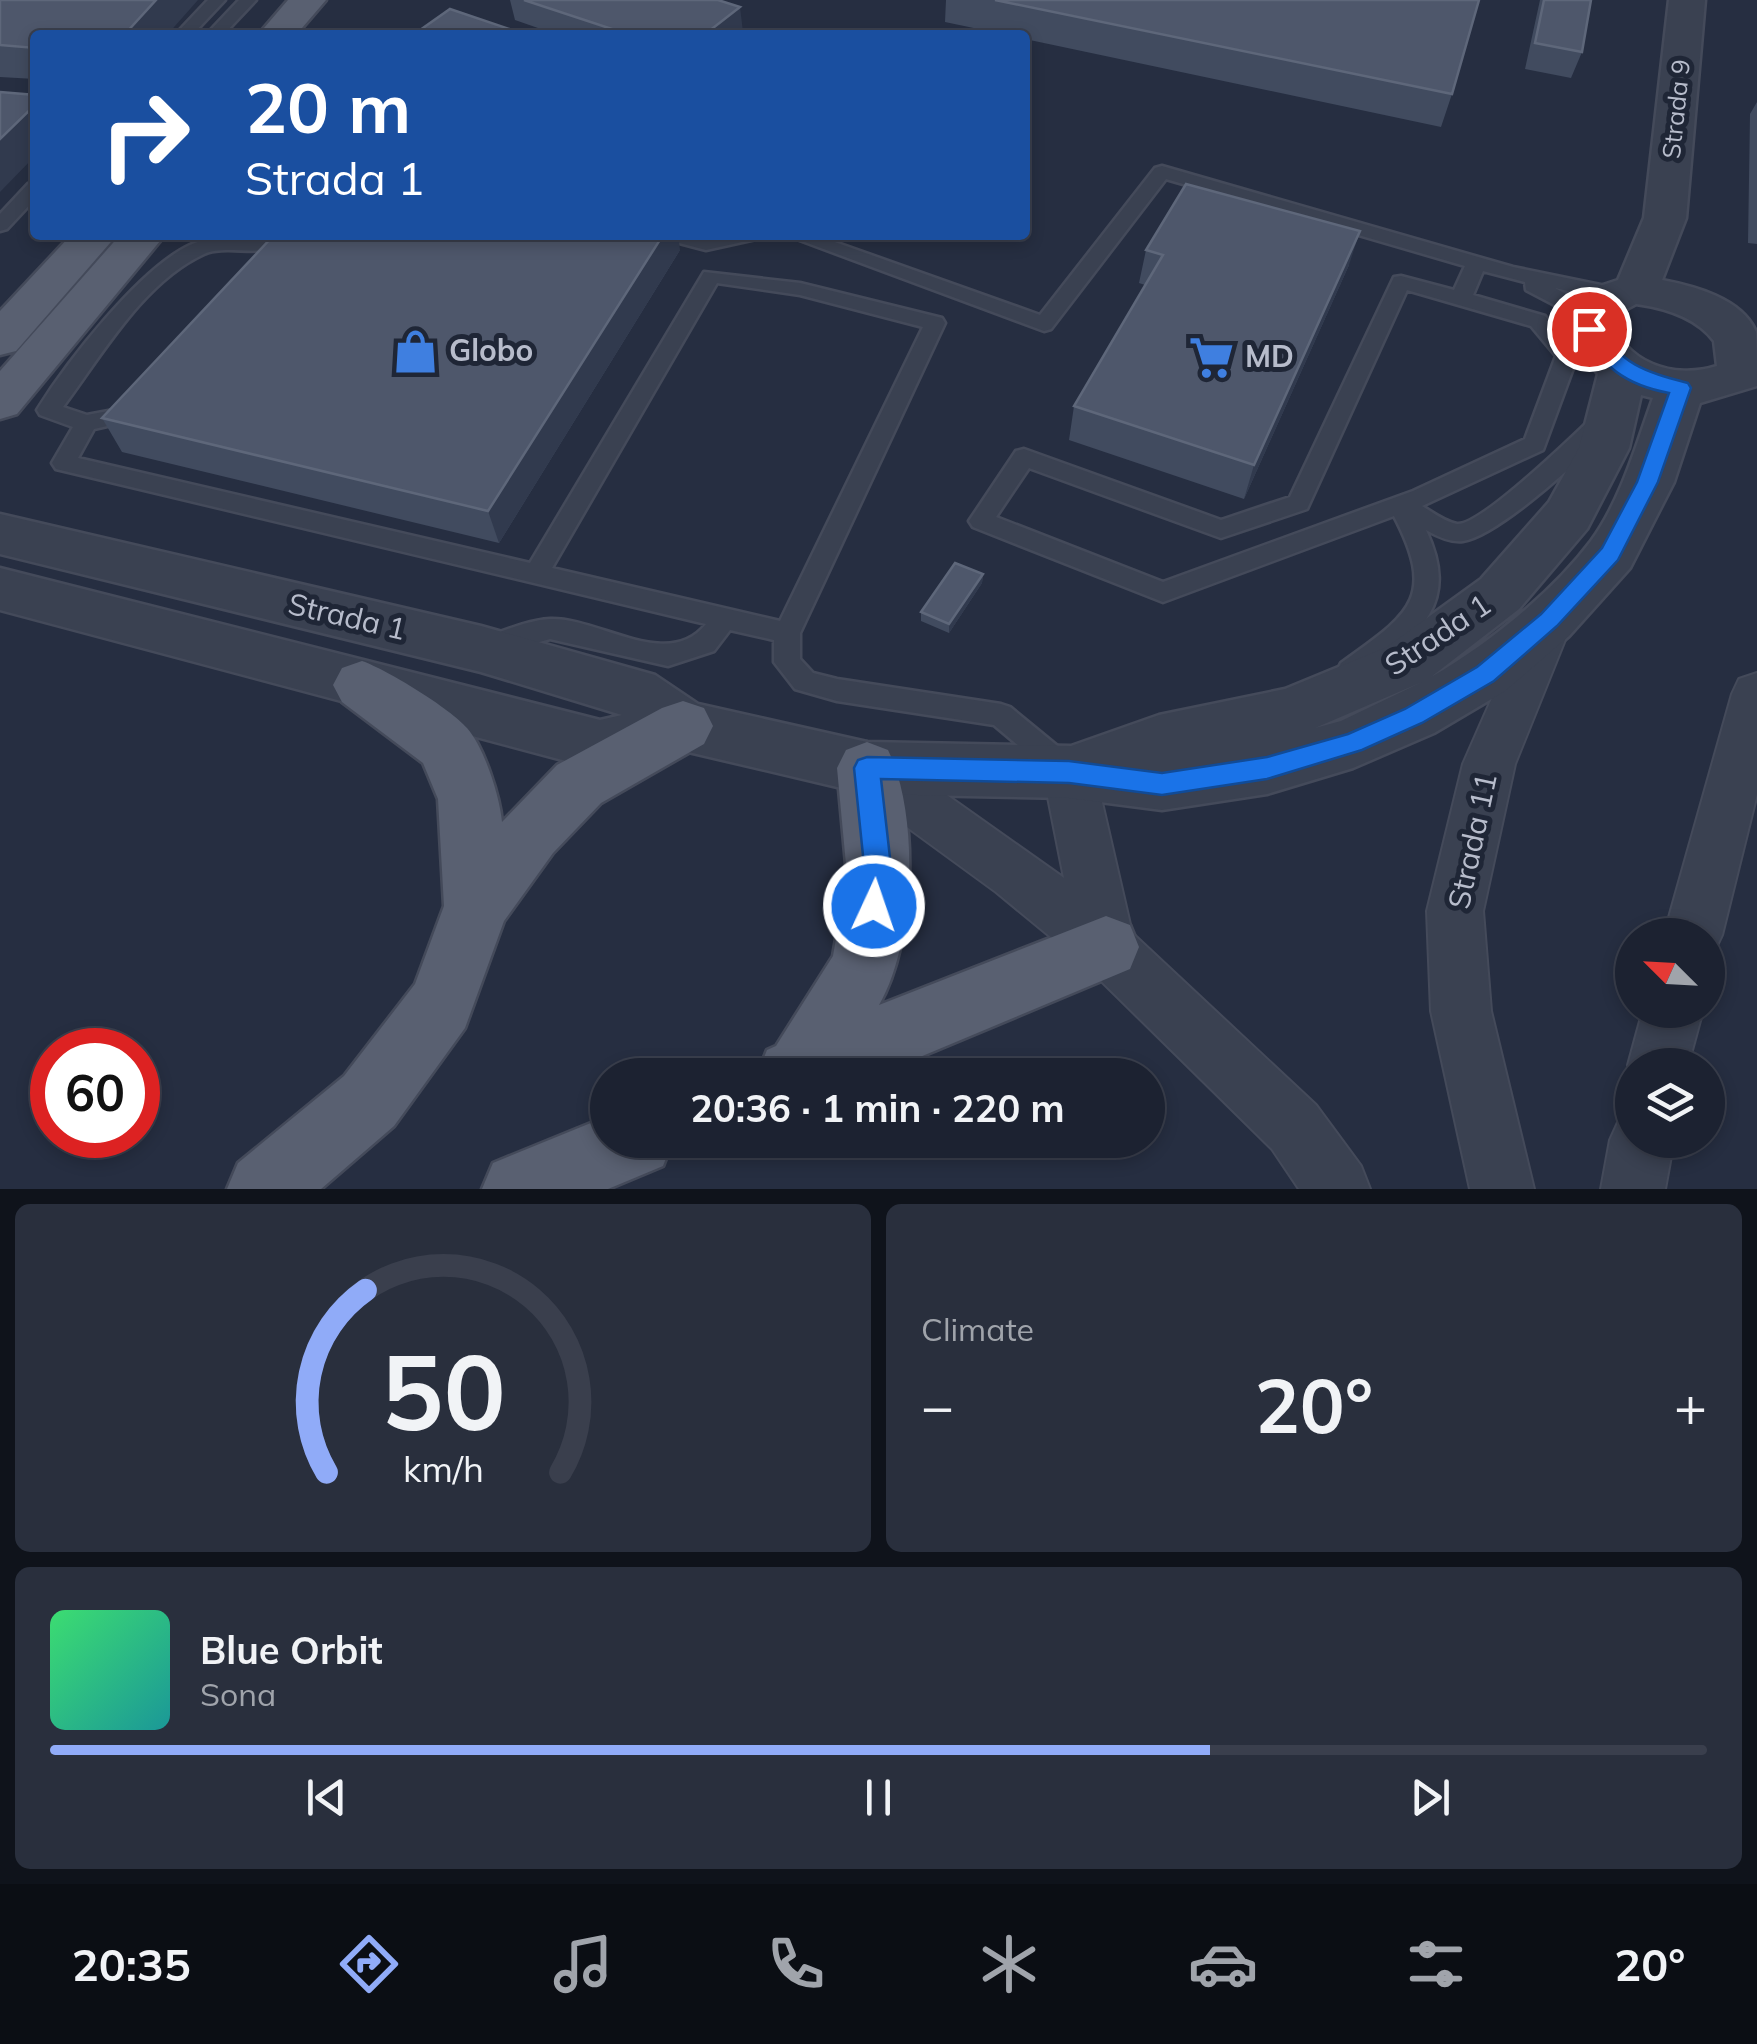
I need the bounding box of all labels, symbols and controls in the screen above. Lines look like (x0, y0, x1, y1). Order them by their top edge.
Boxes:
street label: Strada 9 (1655, 58, 1696, 160)
text: 20 m (245, 63, 411, 151)
icon: right (80, 70, 210, 200)
text: Strada 1 (245, 150, 425, 206)
pin (1547, 287, 1632, 372)
icon: arrive (1562, 302, 1617, 357)
shop icon: Globo (392, 327, 440, 375)
place label: Globo (449, 331, 533, 369)
supermarket icon: MD (1188, 333, 1236, 381)
place label: MD (1245, 337, 1294, 375)
street label: Strada 1 (285, 584, 410, 648)
street label: Strada 1 (1377, 585, 1498, 683)
street label: Strada 11 (1439, 769, 1505, 912)
position arrow (822, 854, 926, 958)
north arrow (1615, 918, 1725, 1028)
map controls (1615, 918, 1725, 1158)
speed limit sign: 60 (30, 1028, 160, 1158)
button: layers (1615, 1048, 1725, 1158)
text: 20:36 · 1 min · 220 m (690, 1084, 1065, 1132)
text: Climate (921, 1309, 1034, 1349)
text: 50 (381, 1325, 505, 1456)
text: 20° (1255, 1358, 1373, 1452)
text: − (921, 1371, 954, 1440)
text: + (1674, 1371, 1707, 1440)
text: km/h (403, 1446, 483, 1491)
text: Blue Orbit (200, 1626, 383, 1674)
text: Sona (200, 1674, 276, 1714)
icon: previous (299, 1770, 354, 1825)
icon: pause (851, 1770, 906, 1825)
icon: next (1403, 1770, 1458, 1825)
icon: directions (334, 1929, 404, 1999)
icon: music (548, 1929, 618, 1999)
icon: phone (761, 1929, 831, 1999)
icon: climate (974, 1929, 1044, 1999)
icon: car (1188, 1929, 1258, 1999)
icon: filters (1401, 1929, 1471, 1999)
text: 20:35 (72, 1936, 191, 1992)
text: 20° (1614, 1936, 1685, 1992)

